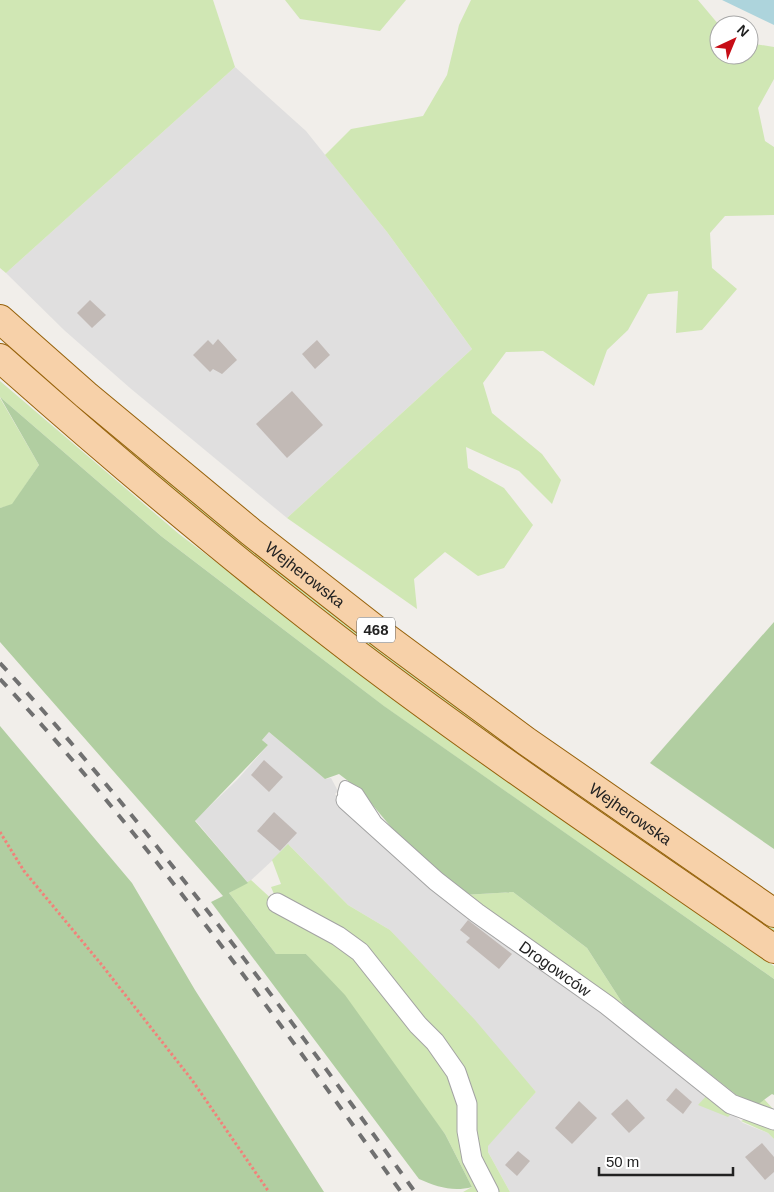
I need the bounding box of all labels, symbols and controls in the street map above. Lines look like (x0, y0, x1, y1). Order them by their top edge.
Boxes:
north arrow (709, 15, 759, 65)
text: N (734, 21, 752, 40)
street label: Wejherowska (262, 539, 348, 611)
road number: 468 (357, 618, 395, 642)
street label: Wejherowska (586, 780, 675, 848)
street label: Drogowców (516, 938, 594, 1000)
scale bar (599, 1144, 733, 1176)
text: 50 m (606, 1153, 639, 1170)

